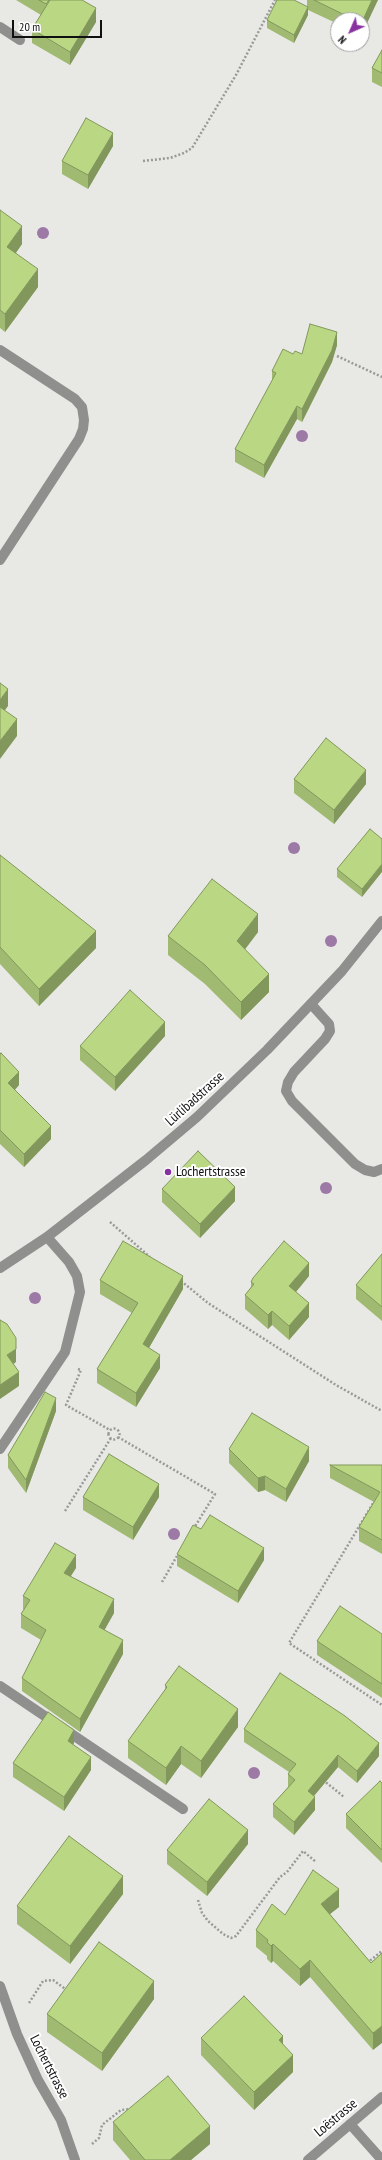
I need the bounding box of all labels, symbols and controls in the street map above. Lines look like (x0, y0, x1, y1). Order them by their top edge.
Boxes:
scale bar (14, 12, 104, 38)
north arrow (330, 12, 370, 52)
text: 20 m (19, 19, 40, 34)
text: N (335, 33, 349, 47)
street label: Lürlibadstrasse (162, 1068, 228, 1130)
place label: Lochertstrasse (176, 1164, 245, 1180)
marker: Lochertstrasse (163, 1167, 173, 1177)
street label: Lochertstrasse (26, 2032, 72, 2102)
street label: Loëstrasse (311, 2095, 361, 2141)

